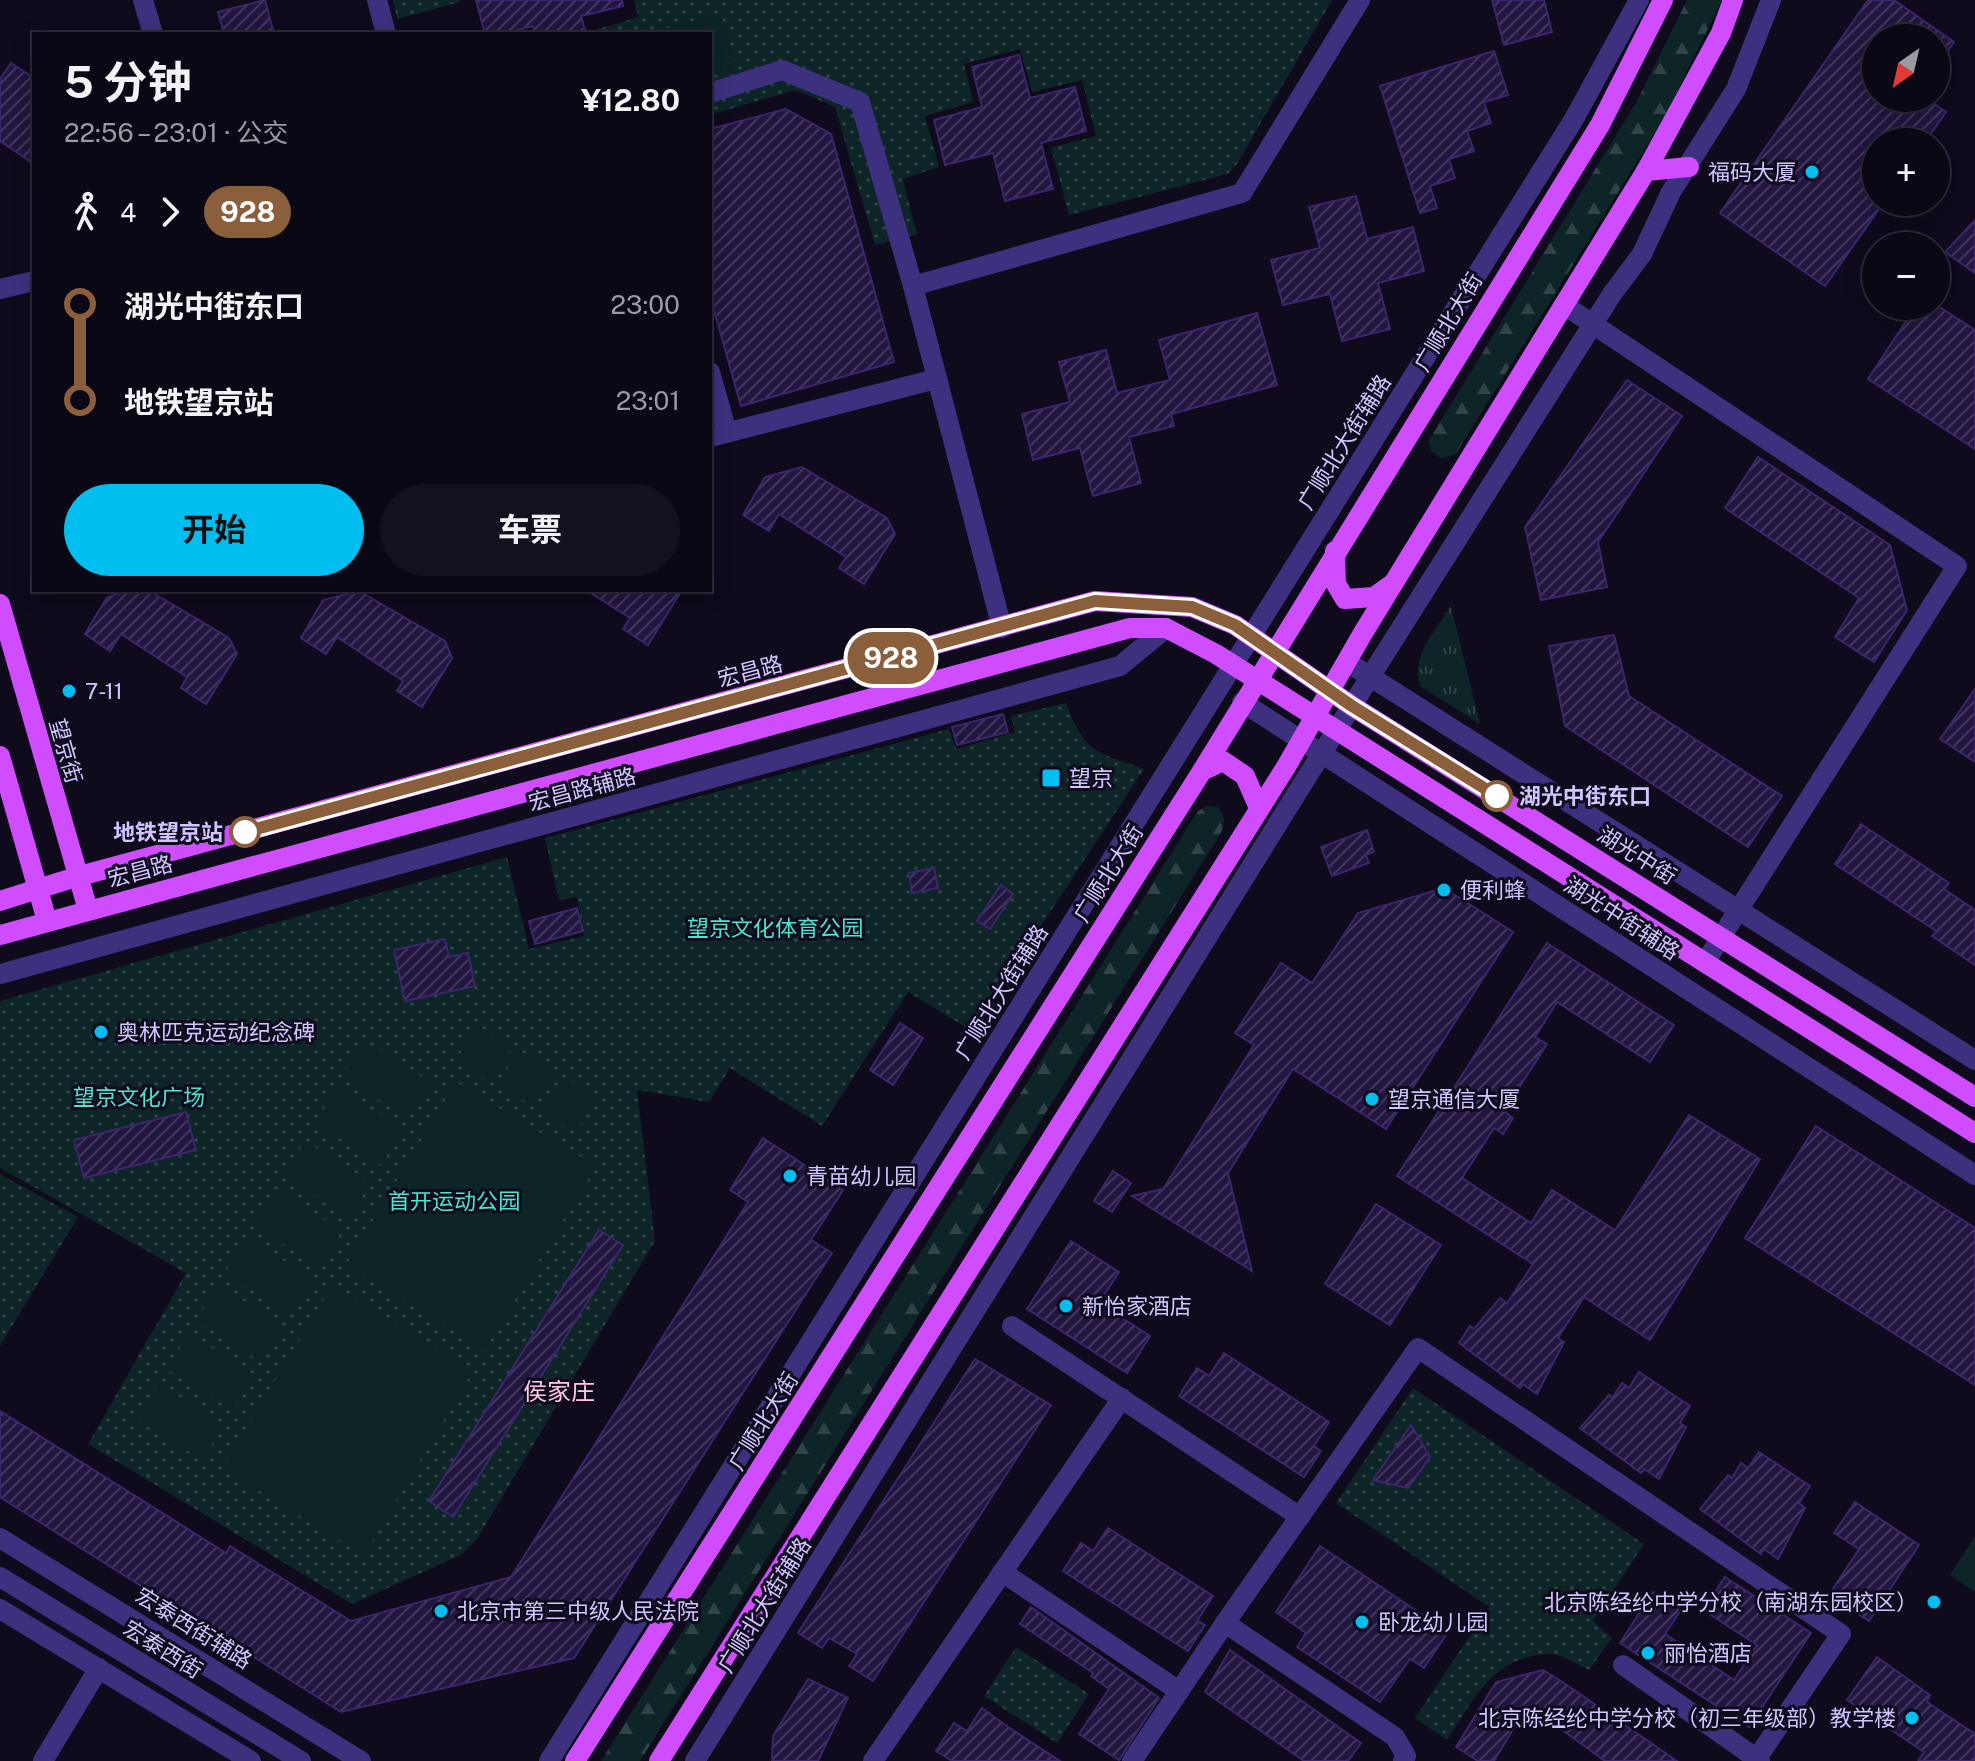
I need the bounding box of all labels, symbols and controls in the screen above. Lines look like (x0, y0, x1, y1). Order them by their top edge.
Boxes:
north arrow (1862, 24, 1950, 112)
map controls (1862, 24, 1950, 320)
text: 5 分钟 (64, 56, 192, 108)
text: ¥12.80 (581, 82, 680, 118)
text: 22:56 – 23:01 · 公交 (64, 117, 288, 148)
button: + (1862, 128, 1950, 216)
place label: 福码大厦 (1708, 159, 1796, 185)
marker: 福码大厦 (1803, 163, 1821, 181)
icon: walk (64, 190, 108, 234)
icon: forward (148, 190, 192, 234)
text: 928 (220, 195, 275, 228)
text: 4 (120, 197, 136, 228)
button: − (1862, 232, 1950, 320)
street label: 广顺北大街 (1409, 268, 1487, 376)
text: 湖光中街东口 (124, 288, 304, 324)
text: 23:00 (611, 289, 680, 320)
street label: 广顺北大街辅路 (1292, 370, 1396, 514)
text: 地铁望京站 (124, 384, 274, 420)
text: 23:01 (616, 385, 680, 416)
button: 开始 (64, 484, 364, 576)
button: 车票 (380, 484, 680, 576)
line badge: 928 (845, 632, 937, 684)
text: 928 (863, 641, 919, 674)
street label: 宏昌路 (715, 650, 785, 692)
place label: 7-11 (85, 678, 123, 704)
marker: 7-11 (60, 682, 78, 700)
street label: 望京街 (44, 716, 88, 786)
street label: 宏昌路辅路 (526, 762, 638, 816)
place label: 望京 (1069, 765, 1113, 791)
marker: 望京 (1040, 767, 1062, 789)
marker: 湖光中街东口 (1482, 781, 1512, 811)
place label: 湖光中街东口 (1519, 783, 1651, 809)
marker: 地铁望京站 (230, 817, 260, 847)
place label: 地铁望京站 (113, 819, 223, 845)
street label: 广顺北大街 (1068, 819, 1148, 927)
street label: 湖光中街 (1593, 821, 1681, 889)
street label: 宏昌路 (105, 850, 175, 892)
street label: 湖光中街辅路 (1560, 871, 1684, 965)
place label: 便利蜂 (1460, 877, 1526, 903)
marker: 便利蜂 (1435, 881, 1453, 899)
park label: 望京文化体育公园 (687, 915, 863, 941)
street label: 广顺北大街辅路 (949, 920, 1053, 1064)
place label: 奥林匹克运动纪念碑 (117, 1019, 315, 1045)
marker: 奥林匹克运动纪念碑 (92, 1023, 110, 1041)
park label: 望京文化广场 (73, 1084, 205, 1110)
place label: 望京通信大厦 (1388, 1086, 1520, 1112)
marker: 望京通信大厦 (1363, 1090, 1381, 1108)
place label: 青苗幼儿园 (806, 1163, 916, 1189)
marker: 青苗幼儿园 (781, 1167, 799, 1185)
park label: 首开运动公园 (388, 1188, 520, 1214)
place label: 新怡家酒店 (1082, 1293, 1192, 1319)
marker: 新怡家酒店 (1057, 1297, 1075, 1315)
street label: 广顺北大街 (723, 1367, 803, 1475)
district label: 侯家庄 (523, 1377, 595, 1405)
street label: 广顺北大街辅路 (712, 1533, 816, 1677)
street label: 宏泰西街辅路 (131, 1582, 257, 1674)
place label: 北京陈经纶中学分校（南湖东园校区） (1544, 1589, 1918, 1615)
marker: 北京陈经纶中学分校（南湖东园校区） (1925, 1593, 1943, 1611)
place label: 北京市第三中级人民法院 (457, 1598, 699, 1624)
marker: 北京市第三中级人民法院 (432, 1602, 450, 1620)
place label: 卧龙幼儿园 (1378, 1609, 1488, 1635)
marker: 卧龙幼儿园 (1353, 1613, 1371, 1631)
street label: 宏泰西街 (119, 1614, 207, 1684)
place label: 丽怡酒店 (1664, 1640, 1752, 1666)
marker: 丽怡酒店 (1639, 1644, 1657, 1662)
place label: 北京陈经纶中学分校（初三年级部）教学楼 (1478, 1705, 1896, 1731)
marker: 北京陈经纶中学分校（初三年级部）教学楼 (1903, 1709, 1921, 1727)

